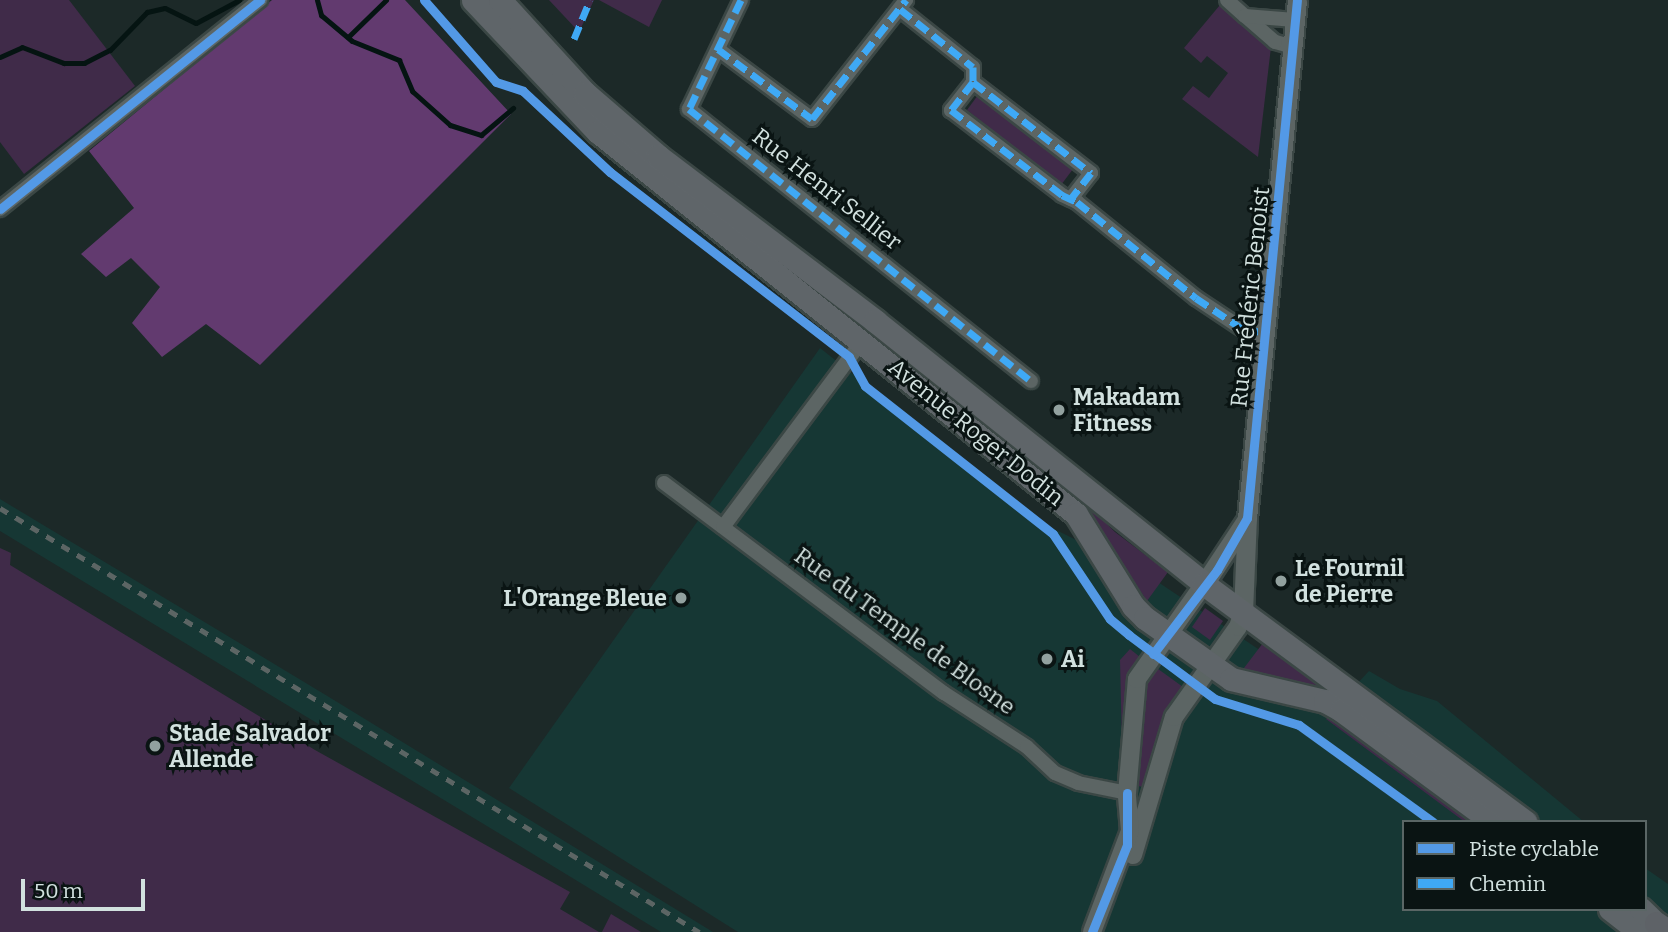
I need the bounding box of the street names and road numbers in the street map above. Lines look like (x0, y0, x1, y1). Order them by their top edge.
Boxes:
street label: Rue Henri Sellier (747, 122, 907, 256)
street label: Rue Frédéric Benoist (1225, 185, 1275, 409)
street label: Avenue Roger Dodin (883, 353, 1069, 511)
street label: Rue du Temple de Blosne (789, 542, 1021, 720)

